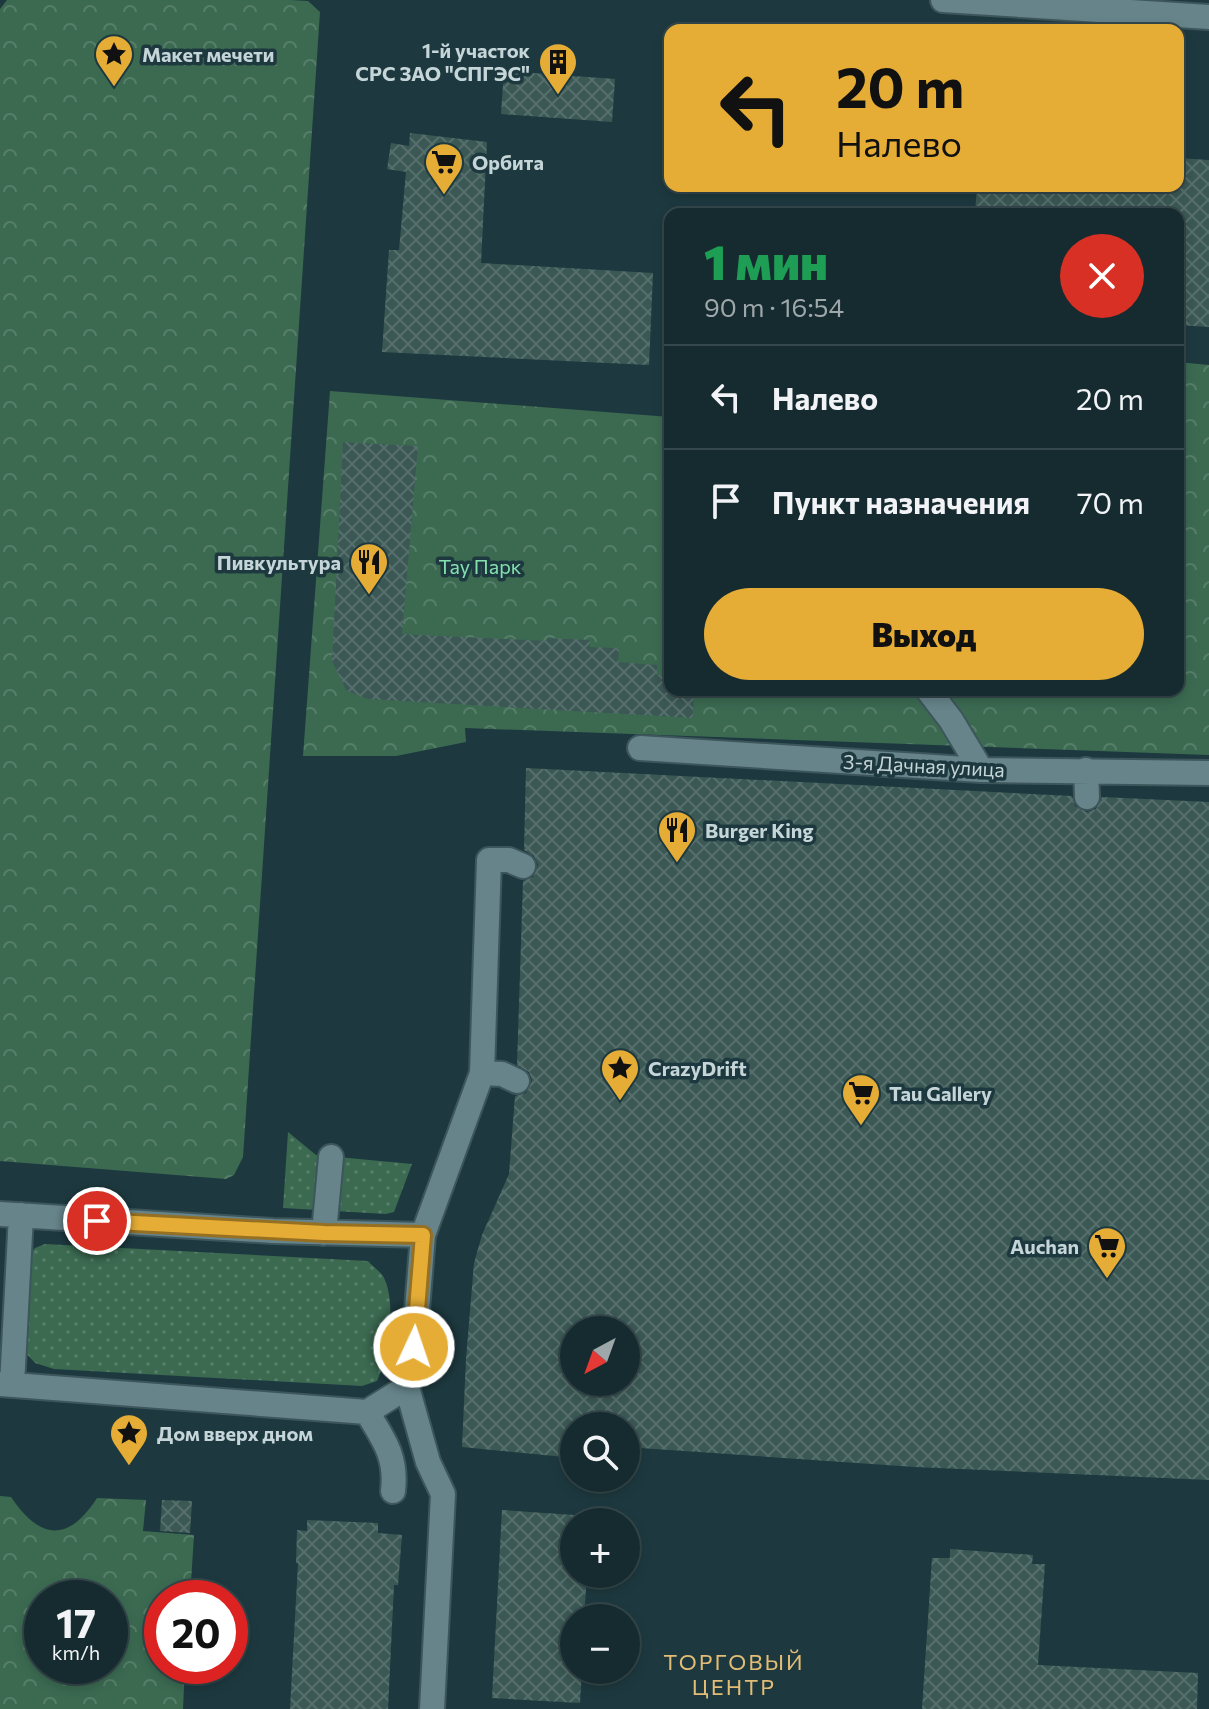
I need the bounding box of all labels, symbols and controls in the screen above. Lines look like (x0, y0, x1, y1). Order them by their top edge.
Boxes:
place icon: Макет мечети (93, 33, 135, 88)
place label: 1-й участок СРС ЗАО "СПГЭС" (355, 38, 531, 85)
building icon: 1-й участок СРС ЗАО "СПГЭС" (537, 41, 579, 96)
place label: Макет мечети (142, 42, 275, 66)
text: 20 m (836, 51, 964, 120)
icon: left (704, 56, 808, 160)
text: Налево (836, 120, 962, 164)
supermarket icon: Орбита (423, 141, 465, 196)
place label: Орбита (472, 150, 544, 174)
text: 1 мин (704, 231, 828, 290)
button: close (1060, 234, 1144, 318)
text: 90 m · 16:54 (704, 291, 844, 322)
icon: left (704, 375, 748, 419)
text: Налево (772, 379, 878, 416)
text: 20 m (1076, 379, 1144, 416)
icon: arrive (704, 479, 748, 523)
text: Пункт назначения (772, 483, 1030, 520)
text: 70 m (1077, 483, 1144, 520)
restaurant icon: Пивкультура (348, 541, 390, 596)
place label: Пивкультура (217, 550, 341, 574)
park label: Тау Парк (438, 554, 522, 578)
button: Выход (704, 588, 1144, 680)
street label: 3-я Дачная улица (843, 749, 1005, 781)
restaurant icon: Burger King (656, 809, 698, 864)
place label: Burger King (705, 818, 813, 842)
place icon: CrazyDrift (599, 1047, 641, 1102)
place label: CrazyDrift (648, 1056, 747, 1080)
supermarket icon: Tau Gallery (840, 1072, 882, 1127)
place label: Tau Gallery (889, 1081, 992, 1105)
pin (63, 1187, 131, 1255)
icon: arrive (75, 1199, 119, 1243)
supermarket icon: Auchan (1086, 1225, 1128, 1280)
place label: Auchan (1010, 1234, 1079, 1258)
position arrow (372, 1305, 456, 1389)
north arrow (560, 1316, 640, 1396)
map controls (560, 1316, 640, 1684)
place icon: Дом вверх дном (108, 1412, 150, 1467)
button: search (560, 1412, 640, 1492)
place label: Дом вверх дном (157, 1421, 313, 1445)
button: + (560, 1508, 640, 1588)
speed limit sign: 20 (144, 1580, 248, 1684)
text: 17 (56, 1597, 96, 1646)
button: − (560, 1604, 640, 1684)
text: km/h (52, 1640, 100, 1664)
district label: ТОРГОВЫЙ ЦЕНТР (663, 1648, 805, 1700)

